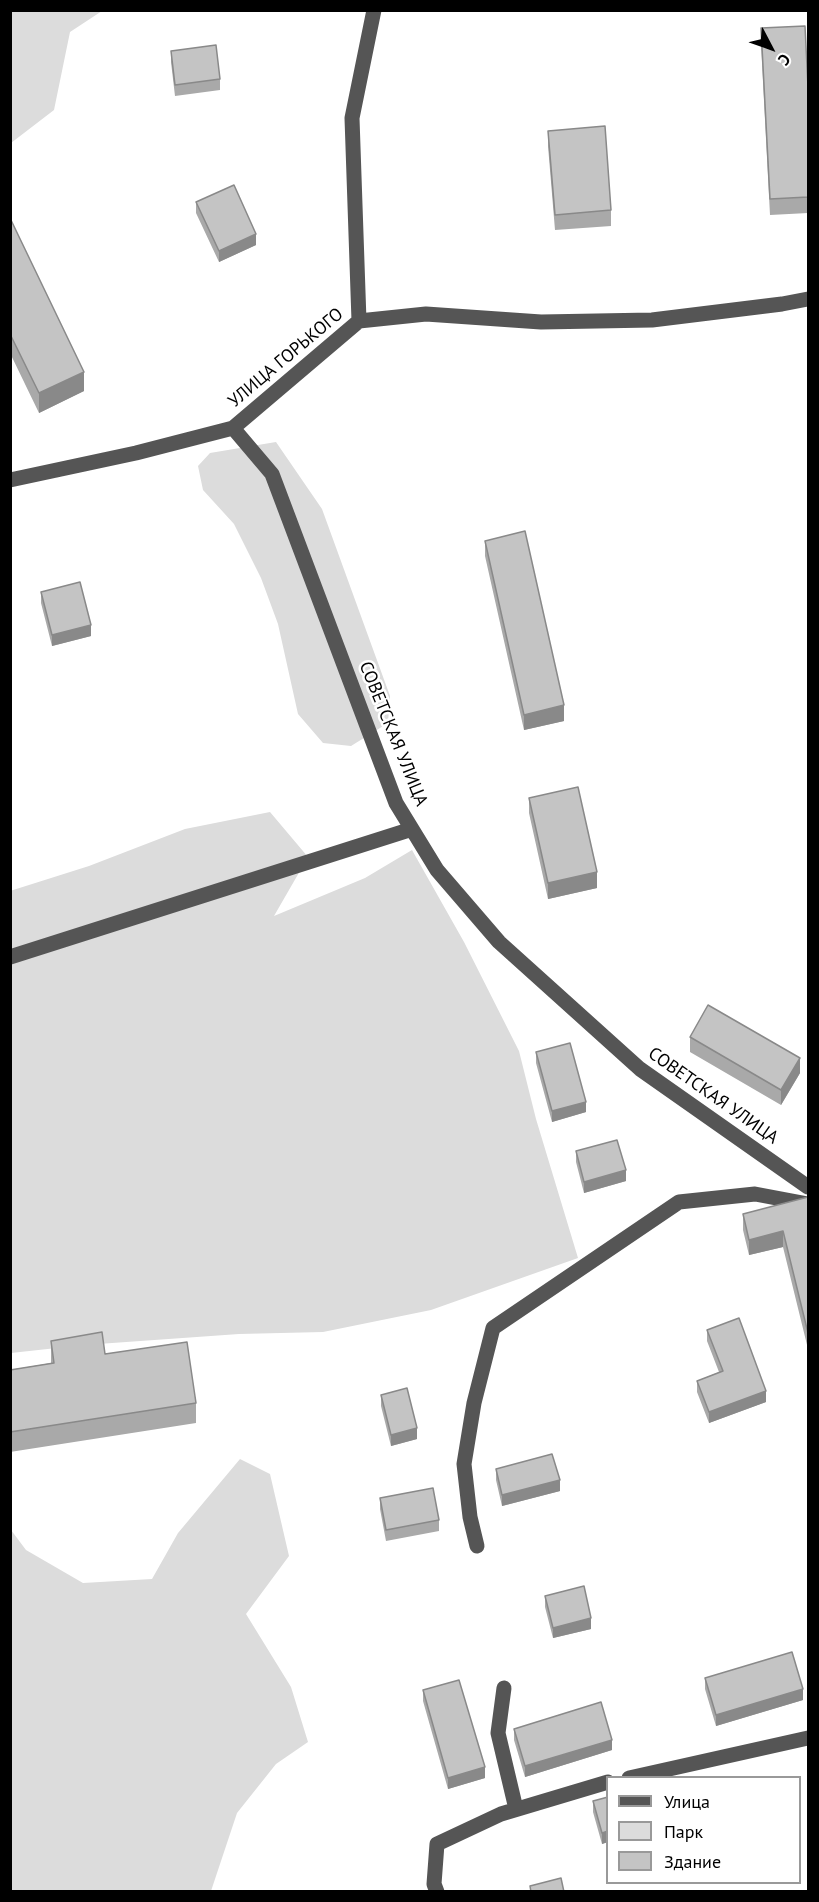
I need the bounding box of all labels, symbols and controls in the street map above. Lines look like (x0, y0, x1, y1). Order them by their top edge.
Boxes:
north arrow (741, 18, 801, 78)
text: С (774, 50, 795, 70)
street label: УЛИЦА ГОРЬКОГО (224, 304, 348, 412)
street label: СОВЕТСКАЯ УЛИЦА (354, 659, 432, 809)
street label: СОВЕТСКАЯ УЛИЦА (644, 1043, 782, 1149)
legend (606, 1776, 801, 1884)
text: Улица (664, 1790, 710, 1813)
text: Парк (664, 1820, 703, 1843)
text: Здание (664, 1850, 721, 1873)

